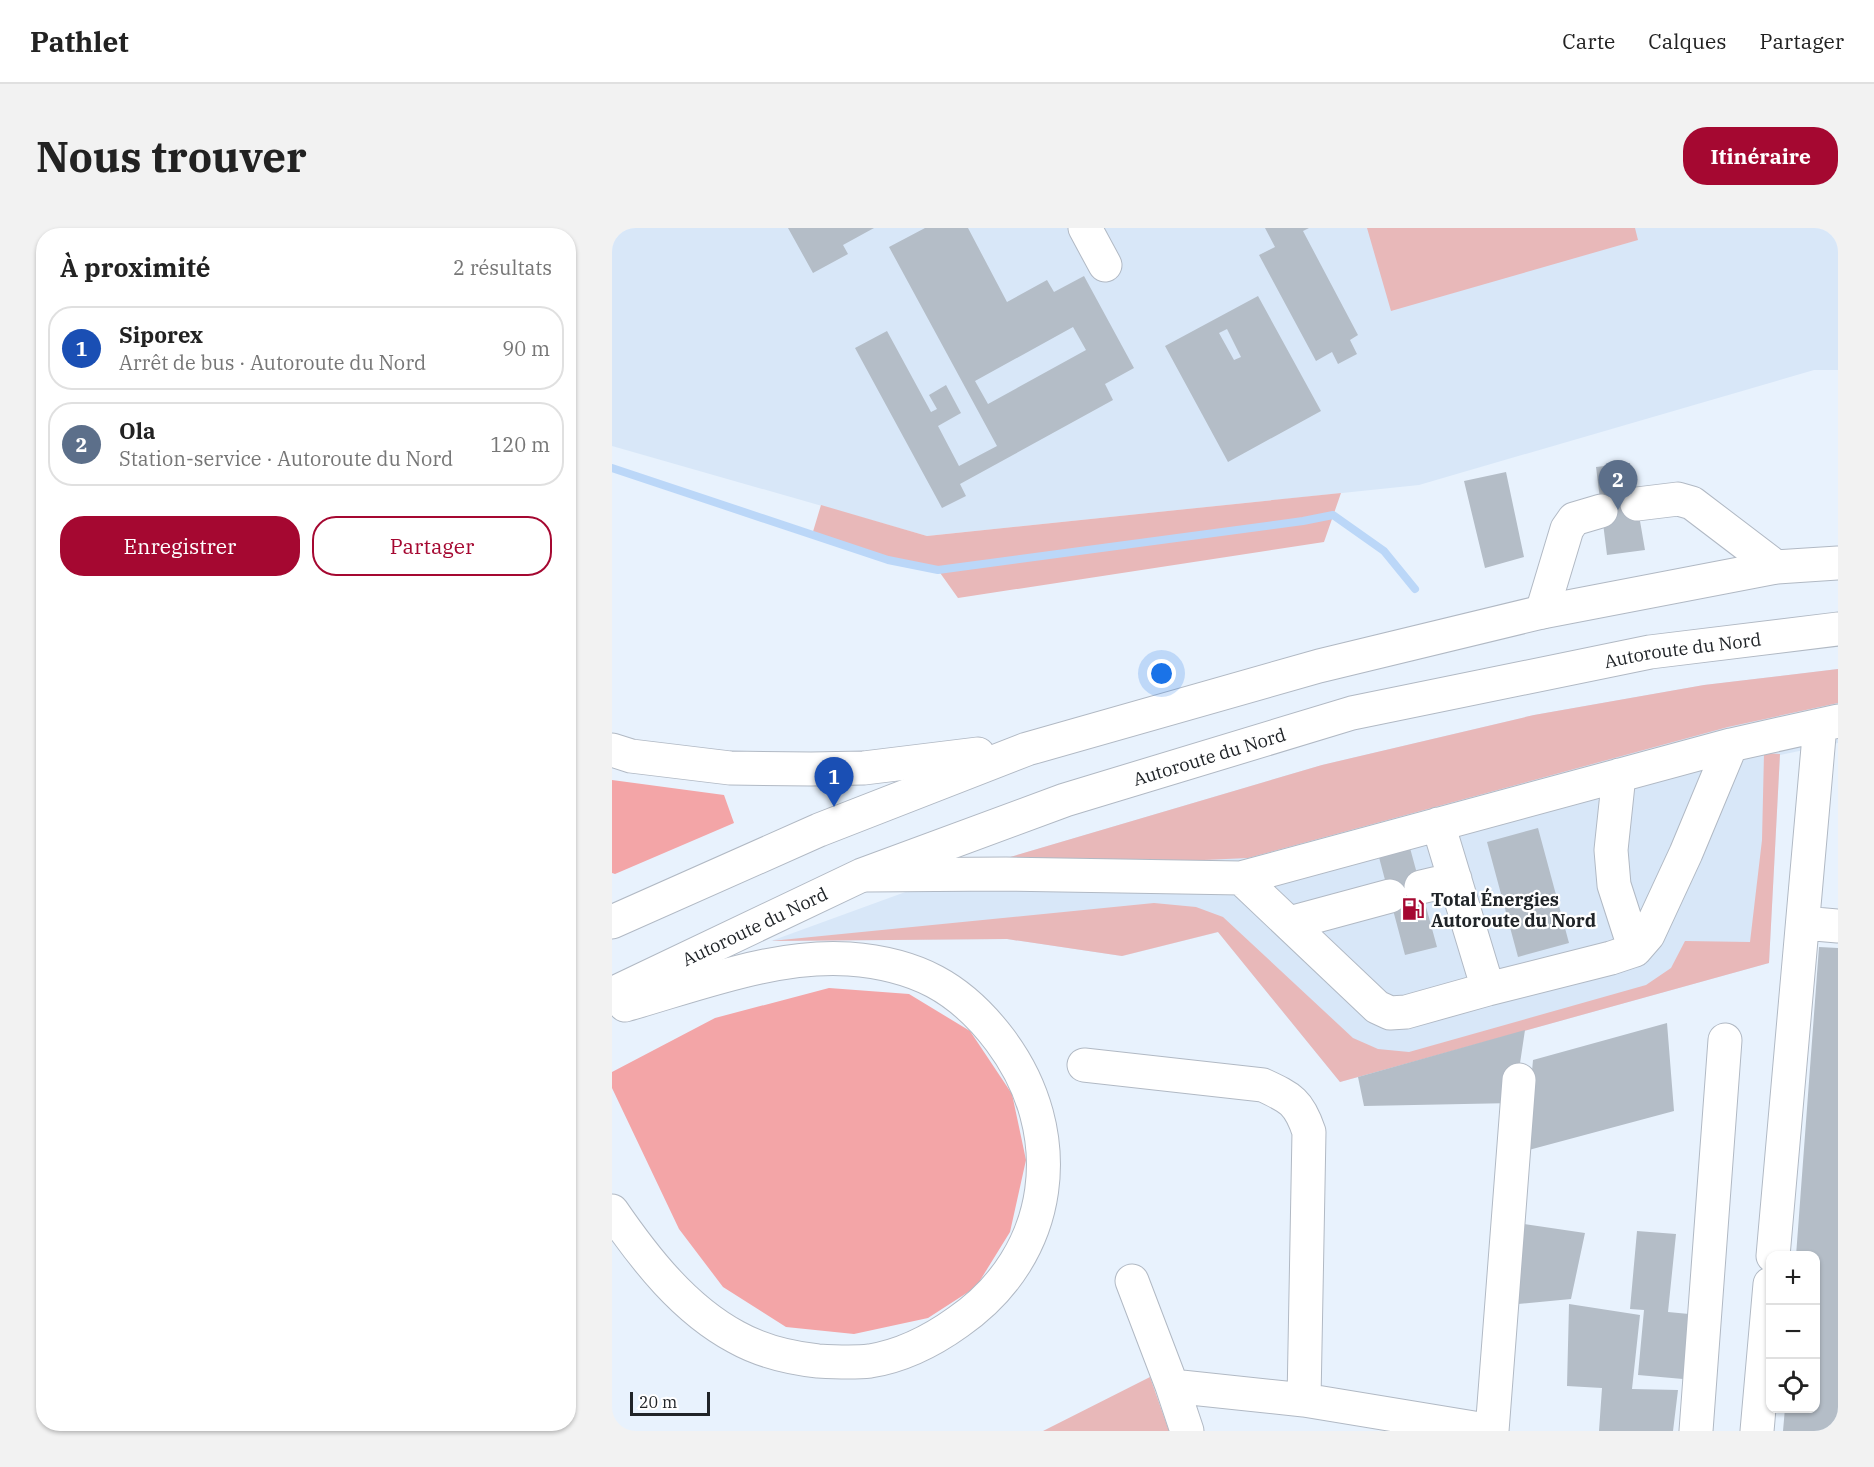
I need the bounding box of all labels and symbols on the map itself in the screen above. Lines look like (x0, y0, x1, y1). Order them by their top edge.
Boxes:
pin: 2 (1598, 460, 1638, 510)
street label: Autoroute du Nord (1602, 627, 1762, 673)
your location (1147, 659, 1176, 688)
street label: Autoroute du Nord (1130, 722, 1288, 790)
pin: 1 (814, 758, 854, 807)
street label: Autoroute du Nord (678, 882, 831, 971)
place label: Total Énergies Autoroute du Nord (1431, 887, 1596, 932)
fuel station icon: Total Énergies Autoroute du Nord (1400, 896, 1426, 922)
scale bar (630, 1389, 710, 1416)

